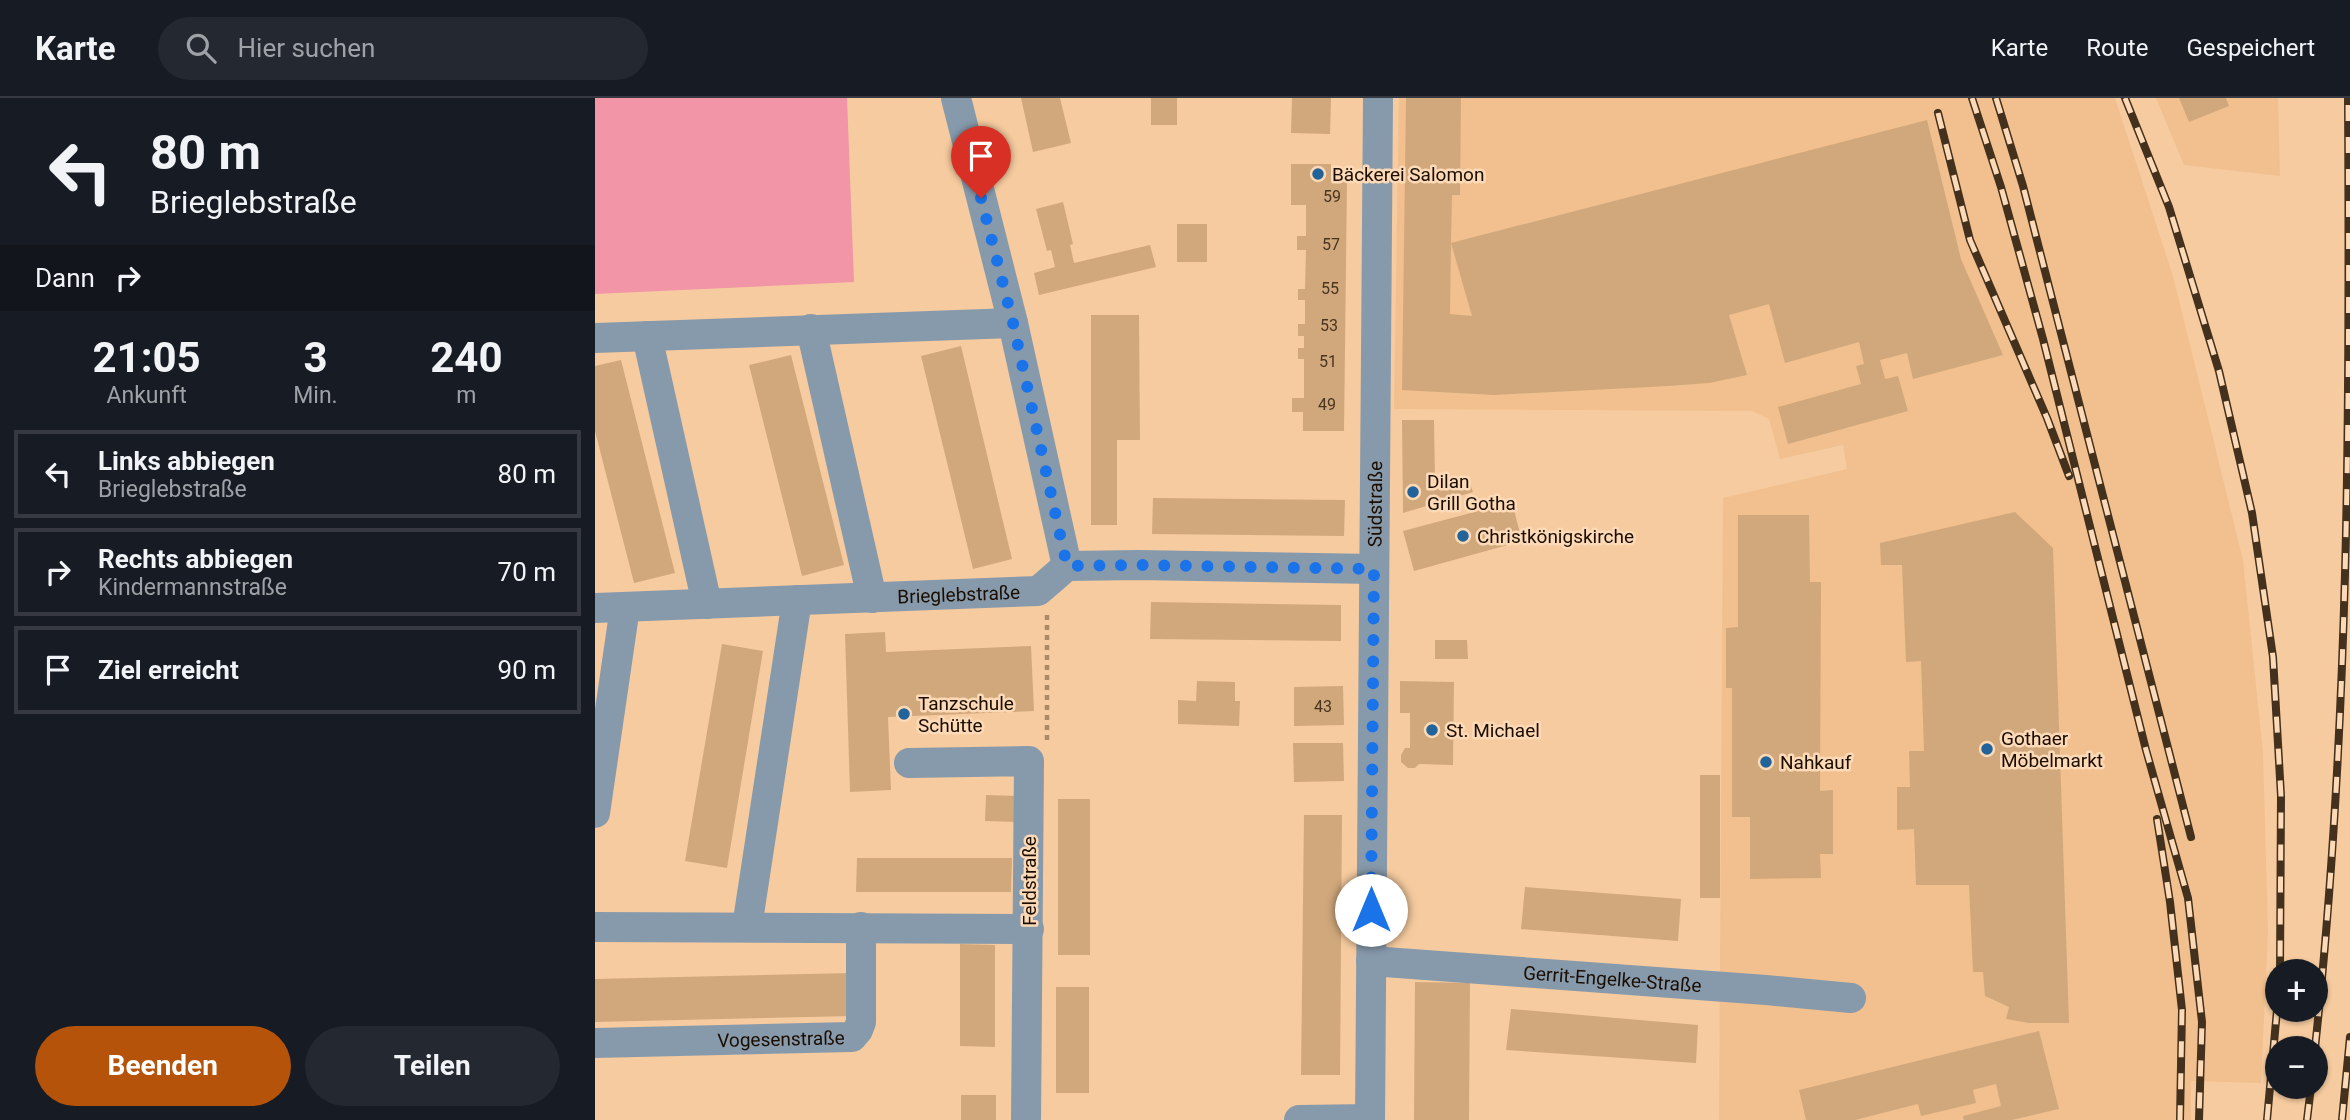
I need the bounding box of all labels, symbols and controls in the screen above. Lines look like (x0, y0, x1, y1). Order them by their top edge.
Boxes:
search box (158, 17, 648, 80)
text: Karte (35, 29, 116, 68)
icon: search (182, 29, 220, 67)
text: Hier suchen (238, 33, 375, 63)
text: Karte (1991, 34, 2048, 62)
text: Route (2086, 34, 2148, 62)
text: Gespeichert (2186, 34, 2315, 62)
text: 80 m (150, 124, 261, 181)
icon: left (35, 126, 126, 217)
pin (951, 126, 1011, 198)
icon: arrive (962, 137, 1000, 175)
place label: Bäckerei Salomon (1332, 163, 1484, 186)
marker: Bäckerei Salomon (1310, 166, 1326, 182)
text: Brieglebstraße (150, 183, 357, 221)
house number: 59 (1323, 187, 1341, 206)
house number: 57 (1322, 235, 1340, 254)
icon: right (109, 259, 147, 297)
text: Dann (35, 263, 95, 293)
house number: 55 (1321, 279, 1339, 298)
house number: 53 (1320, 316, 1338, 335)
text: 21:05 (93, 333, 201, 382)
text: 3 (303, 333, 328, 382)
text: 240 (430, 333, 502, 382)
house number: 51 (1319, 352, 1337, 371)
text: Ankunft (106, 382, 187, 409)
text: Min. (293, 382, 338, 409)
text: m (456, 382, 476, 409)
house number: 49 (1318, 395, 1336, 414)
text: Links abbiegen (98, 446, 275, 476)
icon: left (39, 455, 77, 493)
text: 80 m (498, 459, 556, 489)
street label: Südstraße (1363, 461, 1387, 547)
place label: Dilan Grill Gotha (1427, 470, 1516, 515)
text: Brieglebstraße (98, 476, 247, 503)
marker: Dilan Grill Gotha (1405, 484, 1421, 500)
place label: Christkönigskirche (1477, 525, 1634, 548)
marker: Christkönigskirche (1455, 528, 1471, 544)
text: Rechts abbiegen (98, 544, 293, 574)
icon: right (39, 553, 77, 591)
text: 70 m (498, 557, 556, 587)
text: Kindermannstraße (98, 574, 287, 601)
street label: Brieglebstraße (897, 581, 1021, 608)
icon: arrive (39, 651, 77, 689)
text: Ziel erreicht (98, 655, 239, 685)
text: 90 m (498, 655, 556, 685)
place label: Tanzschule Schütte (918, 692, 1014, 737)
house number: 43 (1314, 697, 1332, 716)
marker: Tanzschule Schütte (896, 706, 912, 722)
place label: St. Michael (1446, 719, 1540, 742)
marker: St. Michael (1424, 722, 1440, 738)
place label: Gothaer Möbelmarkt (2001, 727, 2103, 772)
marker: Gothaer Möbelmarkt (1979, 741, 1995, 757)
place label: Nahkauf (1780, 751, 1852, 774)
marker: Nahkauf (1758, 754, 1774, 770)
street label: Feldstraße (1018, 836, 1041, 926)
position arrow (1334, 873, 1408, 947)
map controls (2265, 959, 2328, 1099)
button: + (2265, 959, 2328, 1022)
street label: Gerrit-Engelke-Straße (1522, 961, 1702, 997)
button: Beenden (35, 1026, 291, 1106)
button: Teilen (305, 1026, 560, 1106)
street label: Vogesenstraße (717, 1026, 845, 1052)
button: − (2265, 1036, 2328, 1099)

